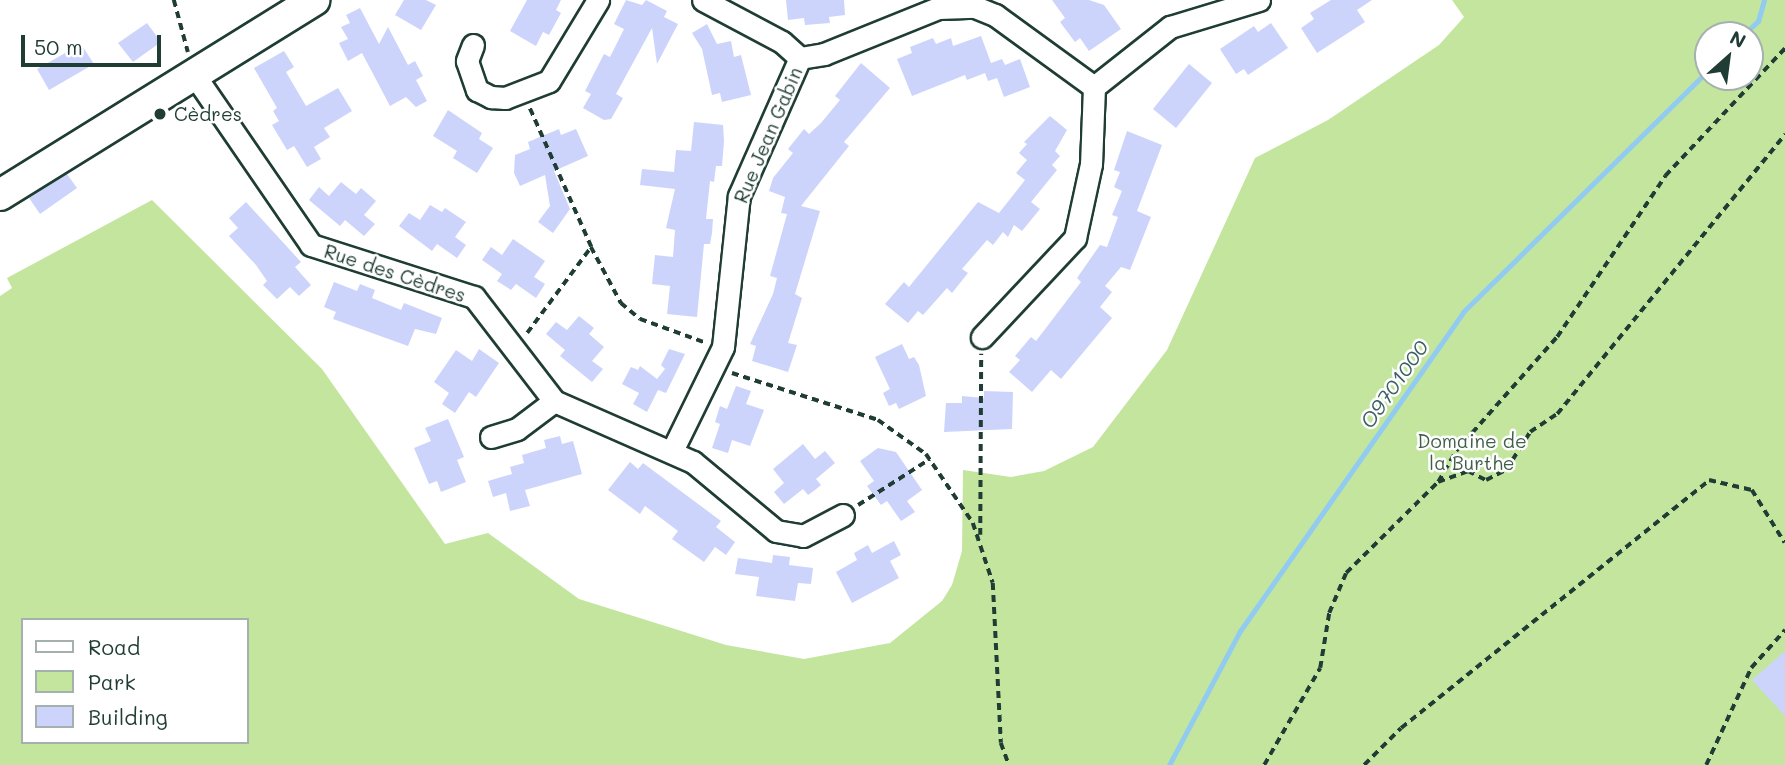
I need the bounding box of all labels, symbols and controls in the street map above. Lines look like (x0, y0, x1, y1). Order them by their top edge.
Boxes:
scale bar (24, 21, 164, 65)
north arrow (1694, 21, 1764, 91)
text: N (1726, 24, 1750, 53)
text: 50 m (34, 33, 83, 60)
street label: Rue Jean Gabin (729, 64, 807, 206)
place label: Cèdres (174, 103, 242, 125)
marker: Cèdres (152, 106, 168, 122)
street label: Rue des Cèdres (321, 239, 469, 307)
water label: O9701000 (1354, 335, 1434, 433)
park label: Domaine de la Burthe (1417, 430, 1527, 474)
legend (21, 618, 248, 744)
text: Road (88, 633, 140, 660)
text: Park (88, 668, 136, 695)
text: Building (88, 703, 168, 730)

